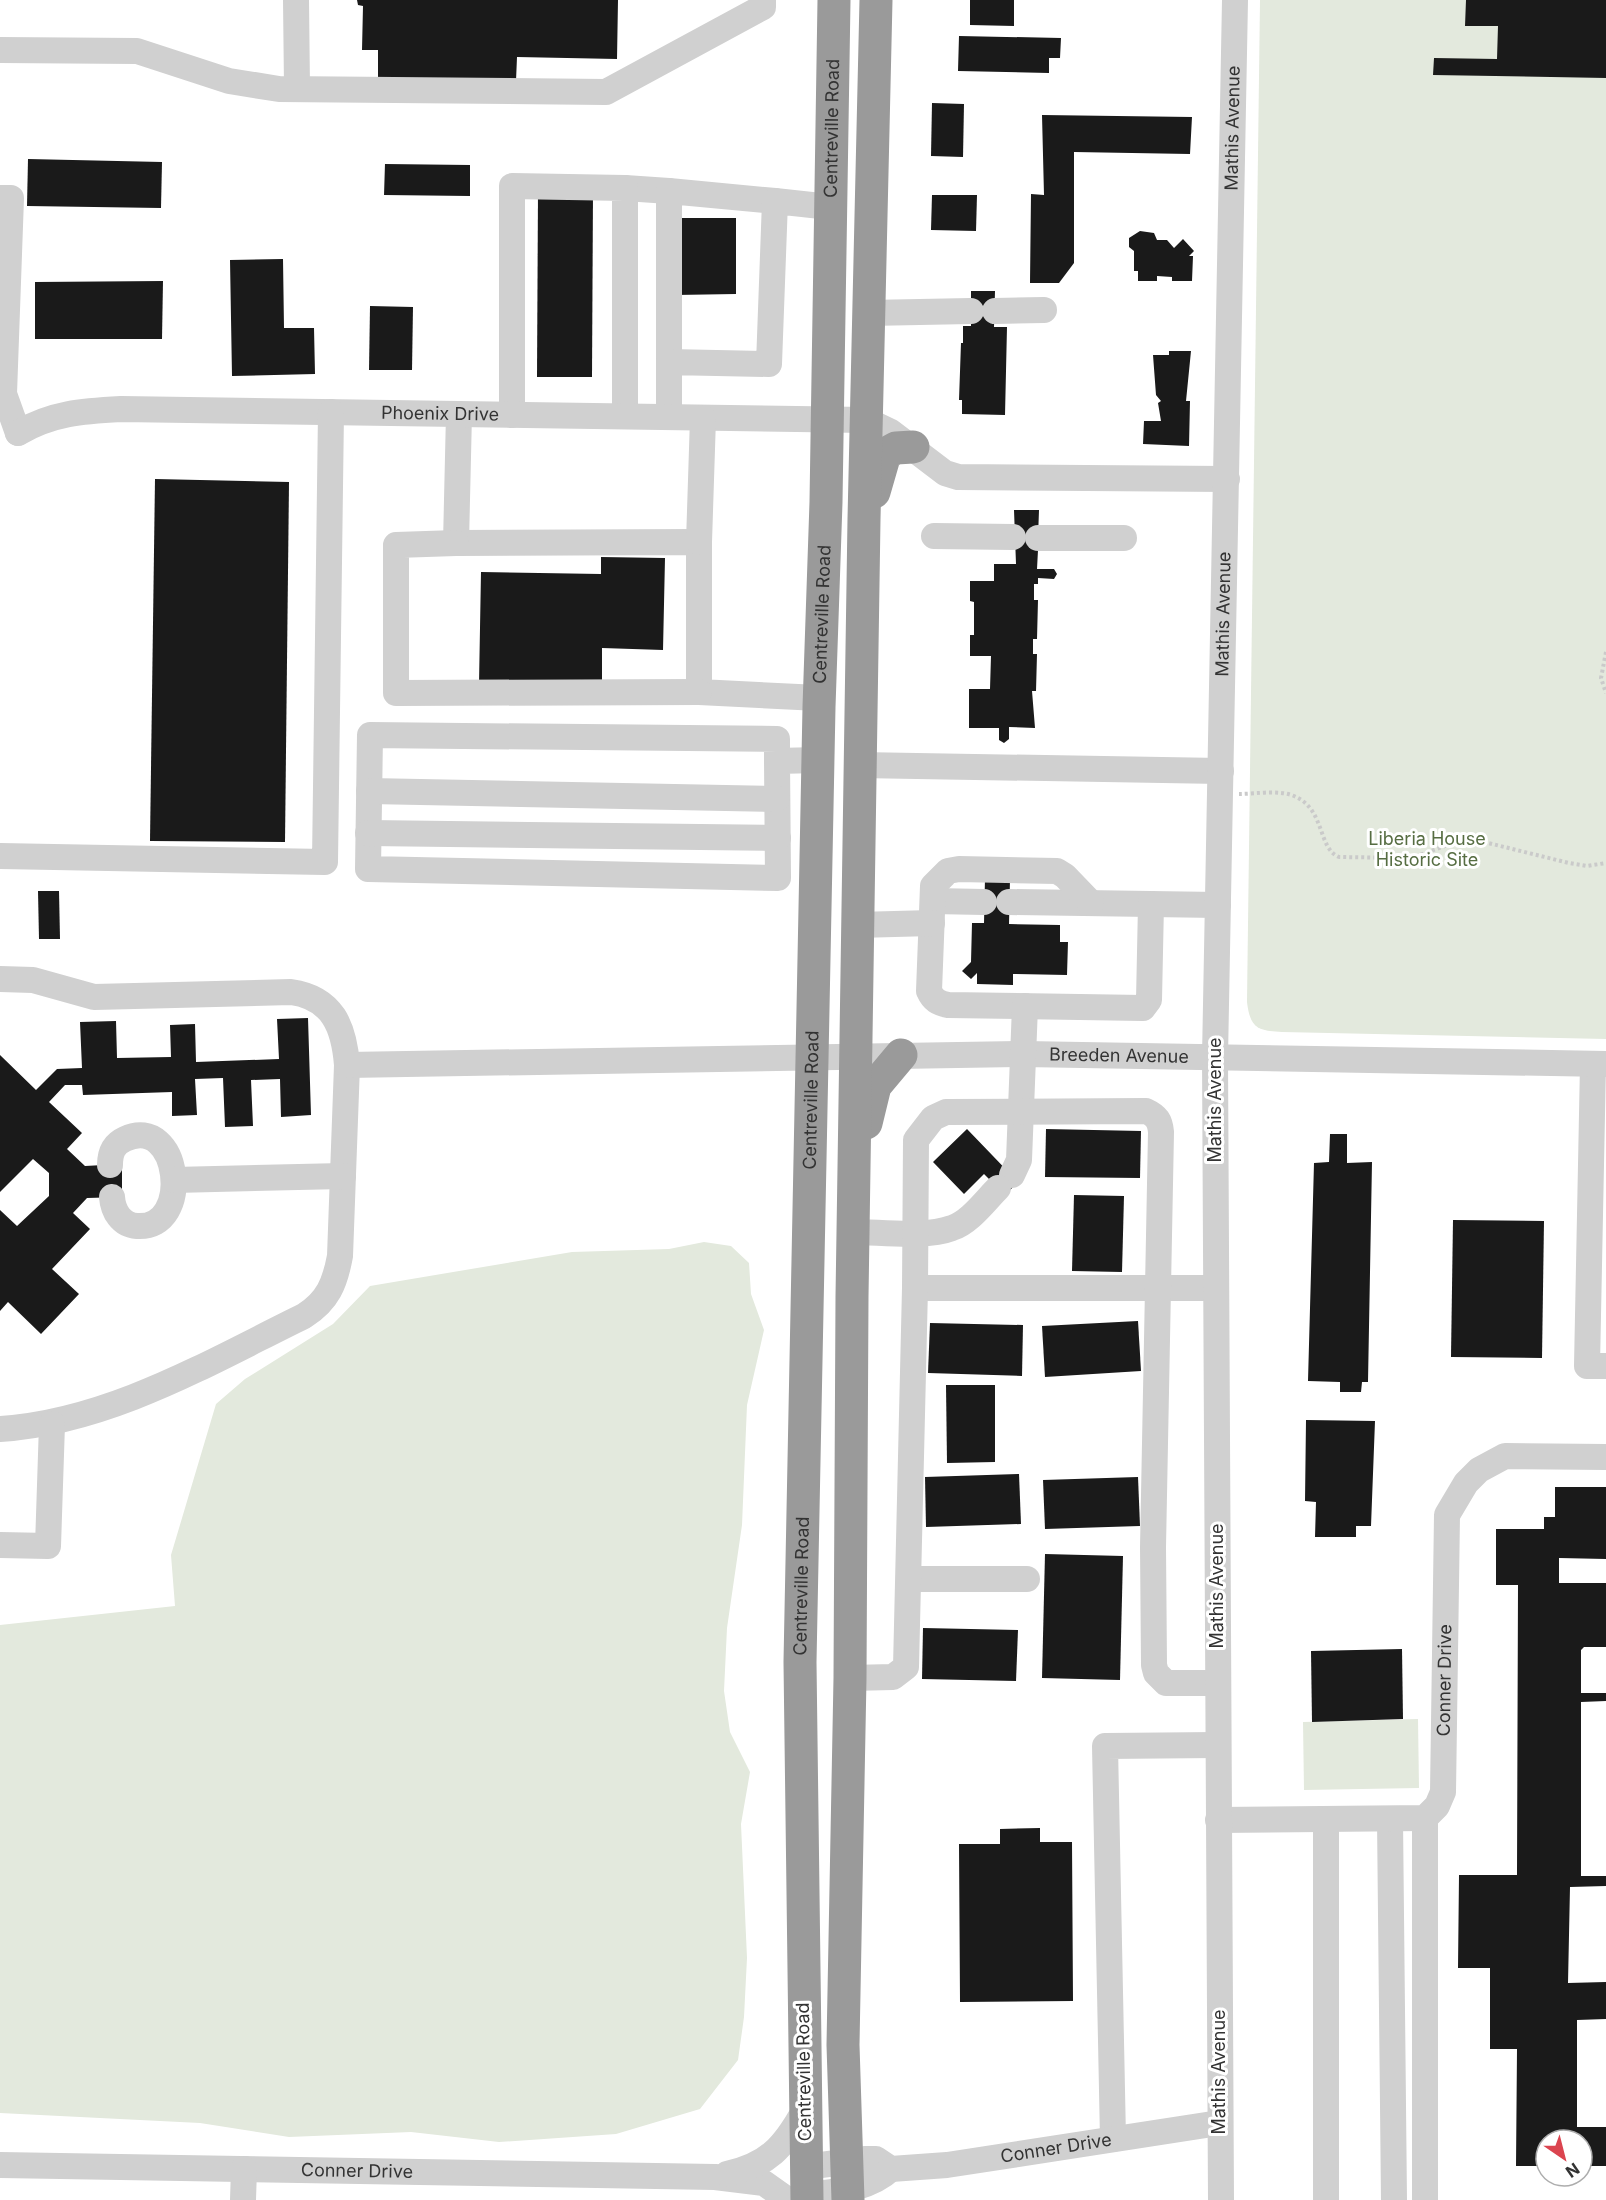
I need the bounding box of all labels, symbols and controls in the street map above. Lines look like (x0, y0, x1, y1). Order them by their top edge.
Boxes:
street label: Centreville Road (820, 59, 843, 198)
street label: Mathis Avenue (1220, 65, 1244, 191)
street label: Phoenix Drive (381, 402, 499, 425)
street label: Centreville Road (809, 544, 835, 684)
street label: Mathis Avenue (1211, 551, 1235, 677)
park label: Liberia House Historic Site (1368, 828, 1486, 870)
street label: Centreville Road (799, 1030, 823, 1170)
street label: Mathis Avenue (1204, 1037, 1225, 1163)
street label: Breeden Avenue (1049, 1043, 1189, 1067)
street label: Centreville Road (789, 1516, 813, 1656)
street label: Mathis Avenue (1206, 1523, 1227, 1649)
street label: Conner Drive (1433, 1624, 1455, 1736)
street label: Centreville Road (792, 2002, 815, 2142)
street label: Mathis Avenue (1208, 2009, 1229, 2135)
north arrow (1534, 2128, 1594, 2188)
street label: Conner Drive (999, 2129, 1113, 2167)
street label: Conner Drive (301, 2159, 413, 2182)
text: N (1562, 2159, 1583, 2182)

